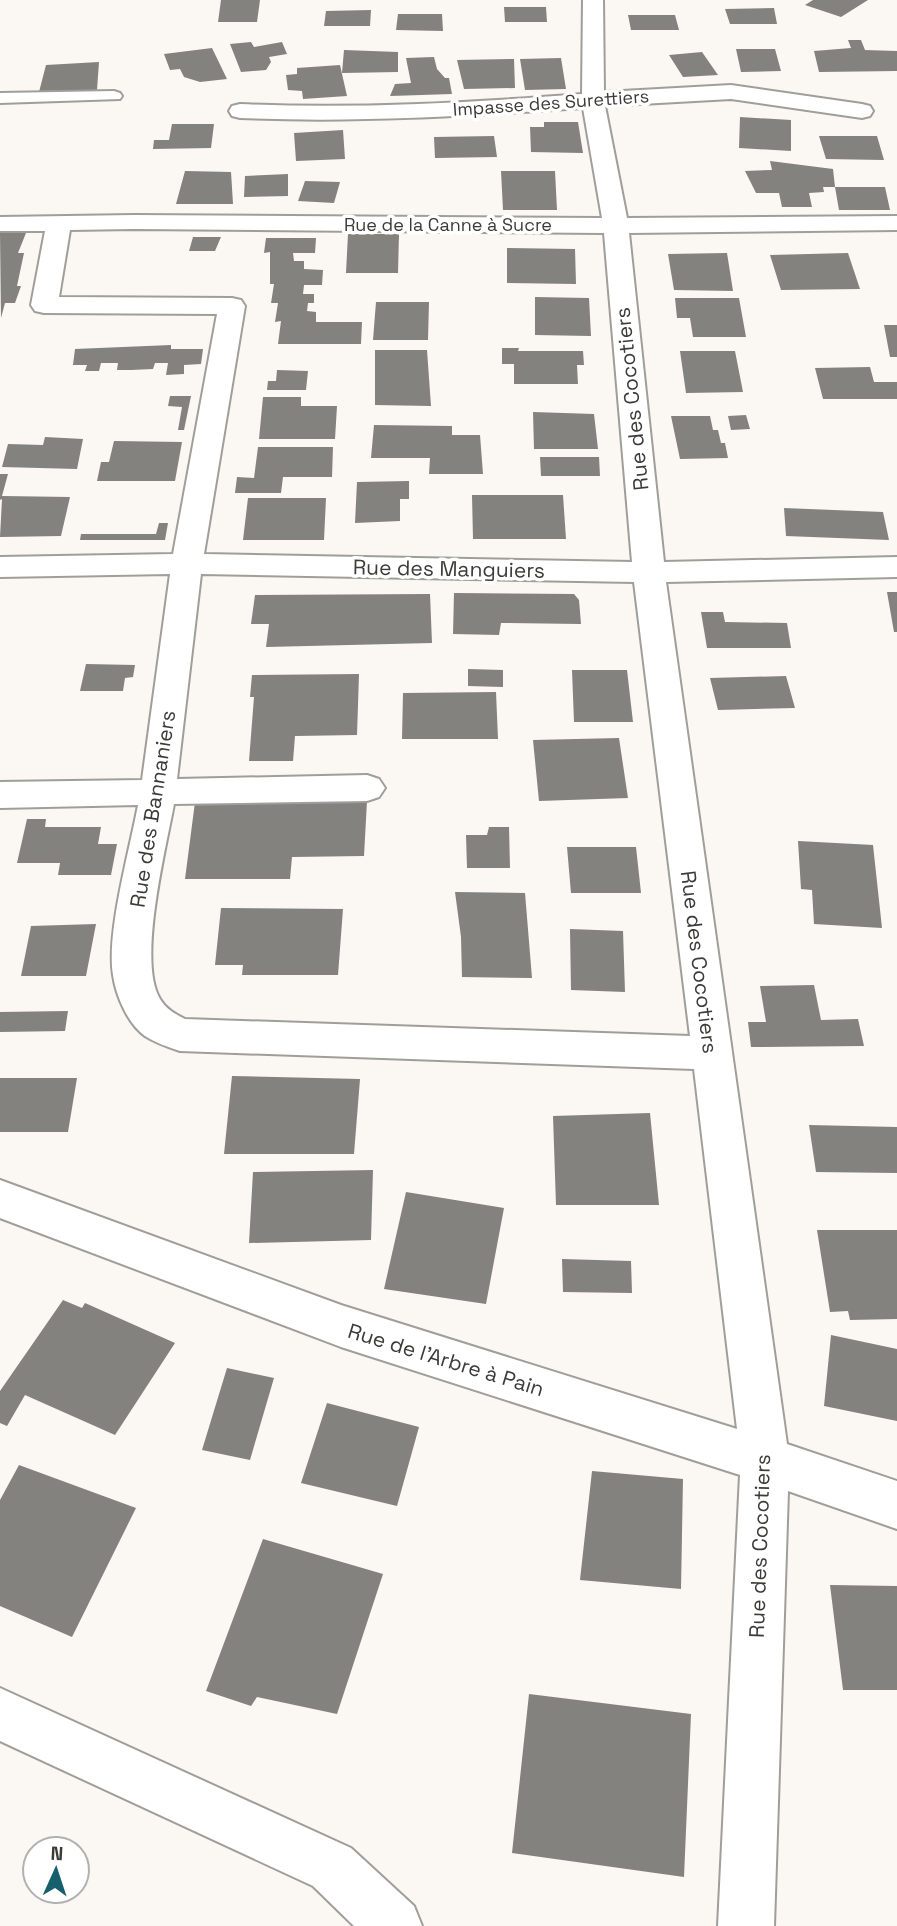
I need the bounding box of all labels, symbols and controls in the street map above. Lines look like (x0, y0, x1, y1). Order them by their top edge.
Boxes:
street label: Impasse des Surettiers (452, 84, 650, 121)
street label: Rue de la Canne à Sucre (344, 213, 552, 236)
street label: Rue des Cocotiers (608, 306, 655, 492)
street label: Rue des Manguiers (353, 553, 545, 584)
street label: Rue des Bannaniers (124, 708, 181, 909)
street label: Rue des Cocotiers (675, 869, 724, 1055)
street label: Rue de l'Arbre à Pain (345, 1317, 548, 1402)
street label: Rue des Cocotiers (743, 1454, 776, 1638)
north arrow (21, 1835, 91, 1905)
text: N (50, 1841, 64, 1866)

